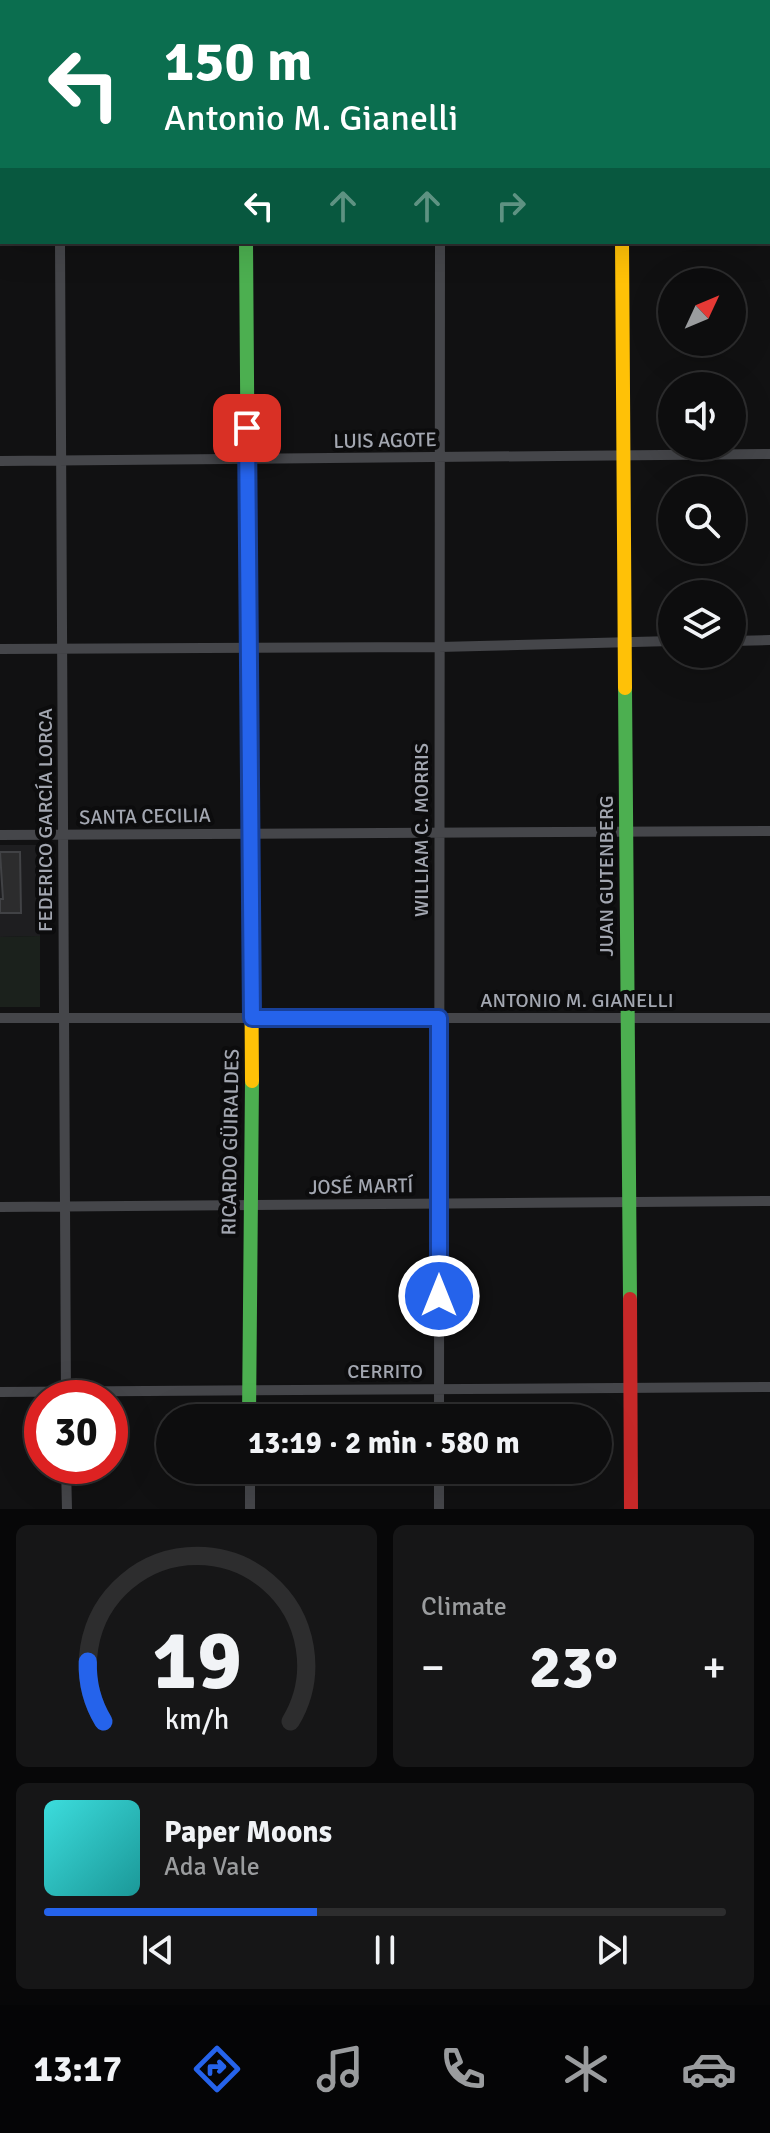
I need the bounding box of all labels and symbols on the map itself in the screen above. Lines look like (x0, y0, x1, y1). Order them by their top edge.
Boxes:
north arrow (658, 268, 746, 356)
pin (213, 394, 281, 462)
street label: LUIS AGOTE (333, 427, 437, 454)
street label: FEDERICO GARCÍA LORCA (33, 708, 58, 932)
street label: WILLIAM C. MORRIS (409, 743, 434, 917)
street label: JUAN GUTENBERG (594, 795, 619, 957)
street label: SANTA CECILIA (79, 803, 211, 830)
street label: ANTONIO M. GIANELLI (480, 988, 674, 1013)
street label: RICARDO GÜIRALDES (216, 1048, 245, 1236)
street label: JOSÉ MARTÍ (308, 1173, 414, 1200)
position arrow (397, 1254, 481, 1338)
street label: CERRITO (347, 1359, 423, 1384)
speed limit sign: 30 (24, 1380, 128, 1484)

